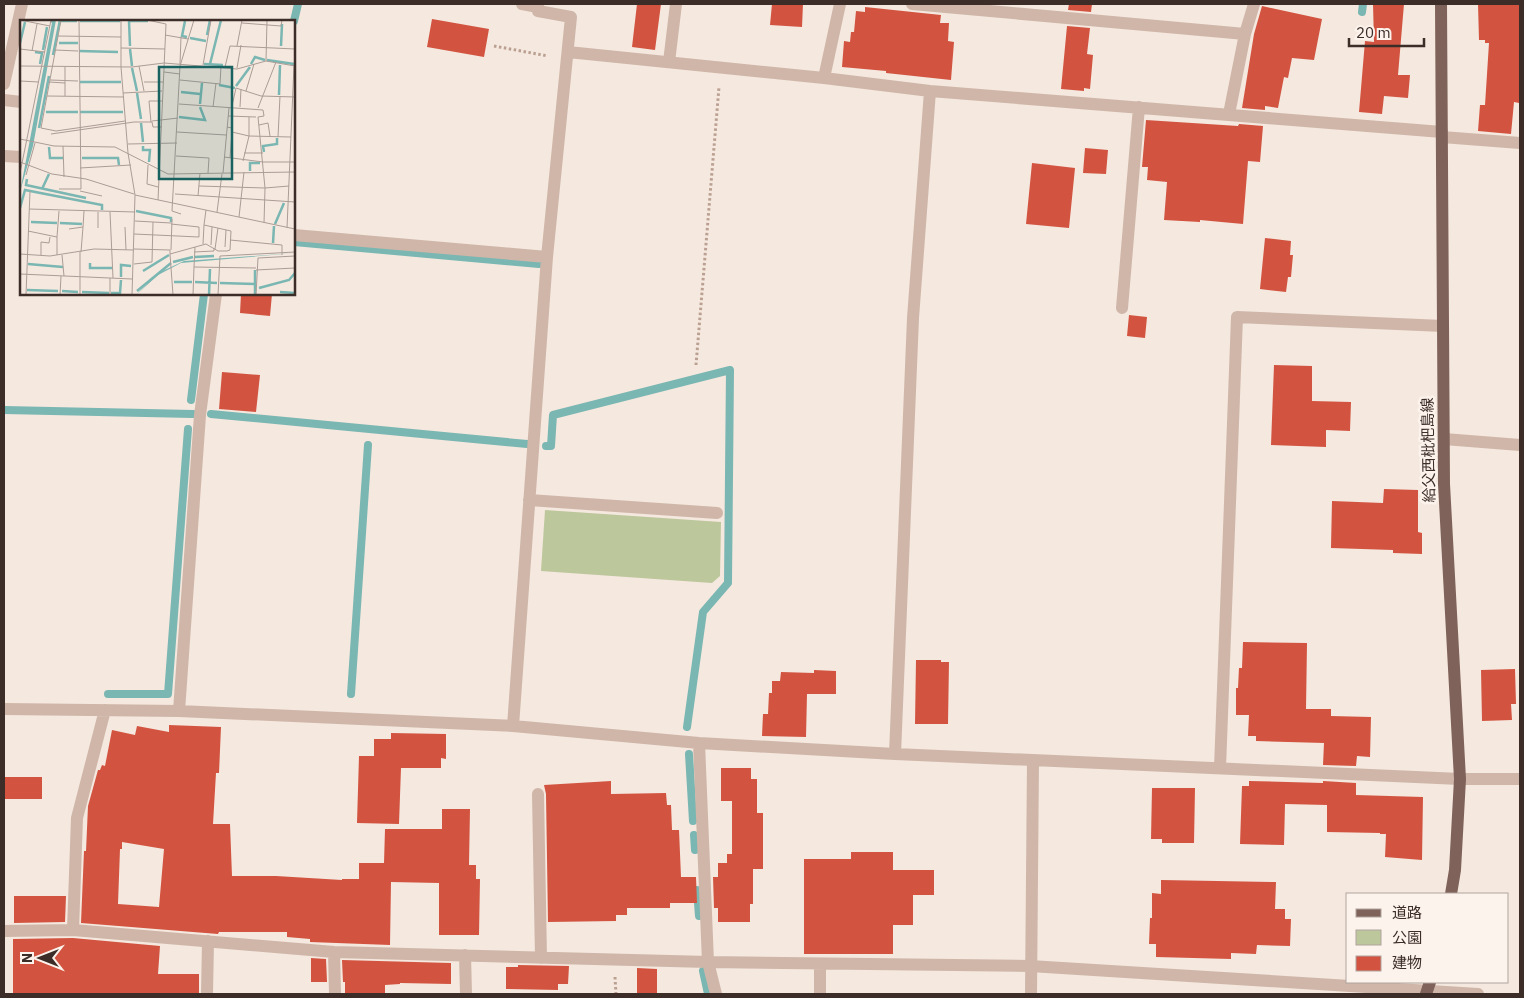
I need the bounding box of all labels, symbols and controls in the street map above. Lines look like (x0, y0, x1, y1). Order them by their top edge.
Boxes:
scale bar (1349, 15, 1424, 47)
inset map (20, 20, 295, 295)
text: 20 m (1356, 23, 1391, 42)
street label: 給父西枇杷島線 (1418, 397, 1438, 503)
legend (1346, 893, 1509, 983)
text: 道路 (1392, 903, 1422, 922)
text: 公園 (1392, 928, 1422, 947)
north arrow (15, 933, 65, 983)
text: N (18, 953, 36, 963)
text: 建物 (1392, 953, 1422, 972)

